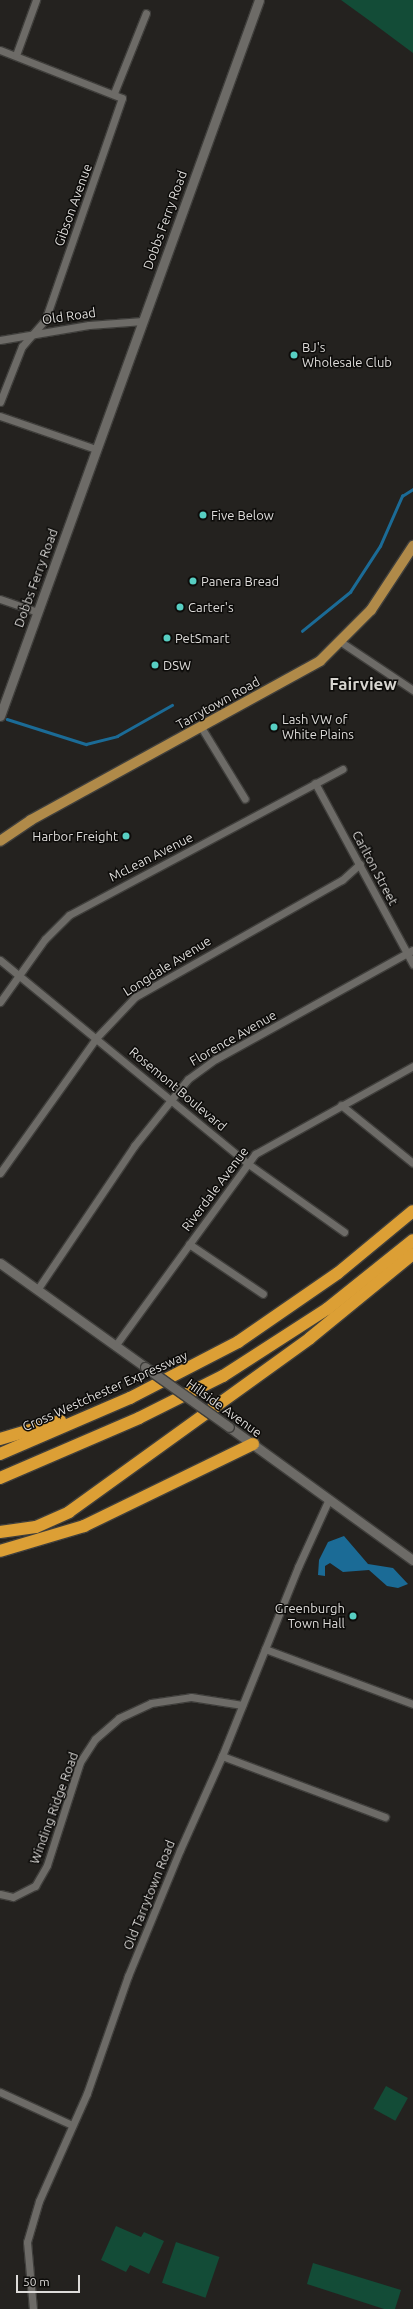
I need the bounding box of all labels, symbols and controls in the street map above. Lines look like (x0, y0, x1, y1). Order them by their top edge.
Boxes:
street label: Gibson Avenue (51, 162, 95, 248)
street label: Dobbs Ferry Road (140, 168, 190, 272)
street label: Old Road (41, 305, 97, 327)
place label: BJ's Wholesale Club (302, 340, 392, 371)
marker: BJ's Wholesale Club (289, 350, 299, 360)
place label: Five Below (211, 507, 274, 523)
marker: Five Below (198, 510, 208, 520)
street label: Dobbs Ferry Road (11, 526, 61, 630)
place label: Panera Bread (201, 573, 279, 589)
marker: Panera Bread (188, 576, 198, 586)
place label: Carter's (188, 599, 234, 615)
marker: Carter's (175, 602, 185, 612)
place label: PetSmart (175, 630, 230, 646)
marker: PetSmart (162, 633, 172, 643)
place label: DSW (163, 657, 191, 673)
marker: DSW (150, 660, 160, 670)
street label: Tarrytown Road (174, 674, 262, 732)
district label: Fairview (329, 674, 397, 694)
place label: Lash VW of White Plains (282, 712, 354, 743)
marker: Lash VW of White Plains (269, 722, 279, 732)
place label: Harbor Freight (32, 828, 118, 844)
street label: Carlton Street (349, 828, 401, 908)
street label: McLean Avenue (106, 829, 196, 885)
marker: Harbor Freight (121, 831, 131, 841)
street label: Longdale Avenue (120, 933, 214, 999)
street label: Florence Avenue (187, 1007, 279, 1069)
street label: Rosemont Boulevard (126, 1044, 230, 1134)
street label: Riverdale Avenue (178, 1144, 252, 1234)
street label: Cross Westchester Expressway (20, 1347, 190, 1435)
street label: Hillside Avenue (183, 1375, 265, 1441)
place label: Greenburgh Town Hall (275, 1601, 345, 1632)
marker: Greenburgh Town Hall (348, 1611, 358, 1621)
street label: Winding Ridge Road (26, 1750, 82, 1866)
street label: Old Tarrytown Road (120, 1838, 178, 1952)
scale bar (18, 2267, 82, 2293)
text: 50 m (23, 2275, 50, 2288)

